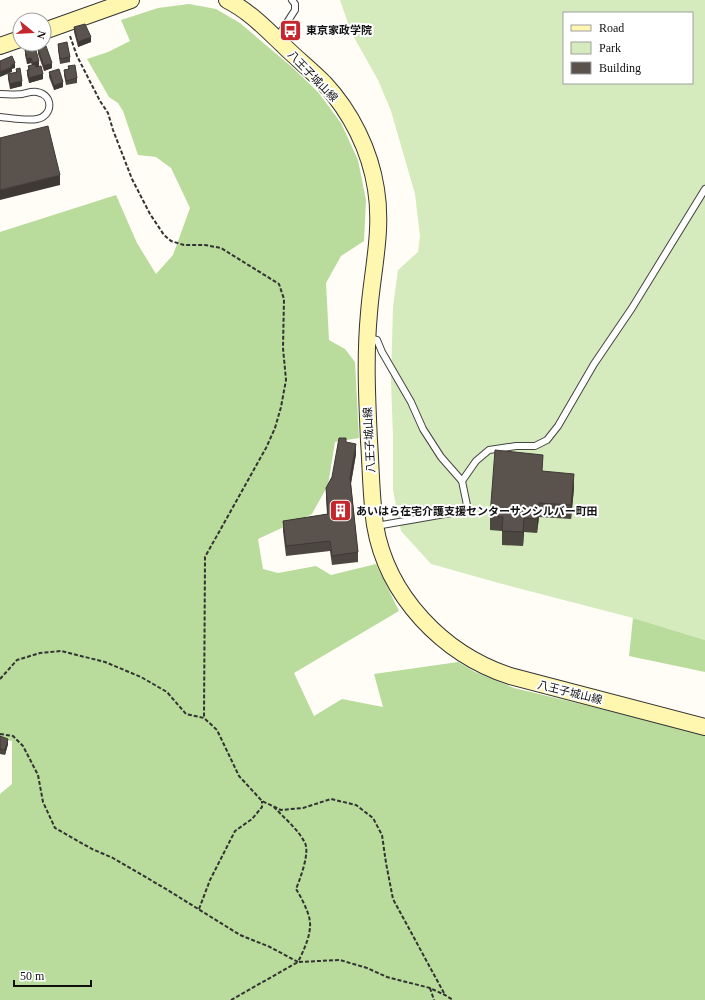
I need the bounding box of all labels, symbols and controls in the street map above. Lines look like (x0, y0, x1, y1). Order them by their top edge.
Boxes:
north arrow (12, 12, 52, 52)
legend (563, 12, 693, 84)
bus stop icon: 東京家政学院 (278, 17, 304, 43)
text: Road (599, 21, 624, 35)
place label: 東京家政学院 (306, 24, 372, 36)
text: N (35, 29, 48, 41)
text: Park (599, 41, 621, 55)
street label: 八王子城山線 (286, 48, 340, 104)
text: Building (599, 61, 641, 75)
street label: 八王子城山線 (361, 407, 377, 473)
building icon: あいはら在宅介護支援センターサンシルバー町田 (327, 498, 353, 524)
place label: あいはら在宅介護支援センターサンシルバー町田 (356, 505, 598, 517)
street label: 八王子城山線 (537, 678, 603, 706)
scale bar (14, 962, 91, 988)
text: 50 m (20, 969, 45, 983)

